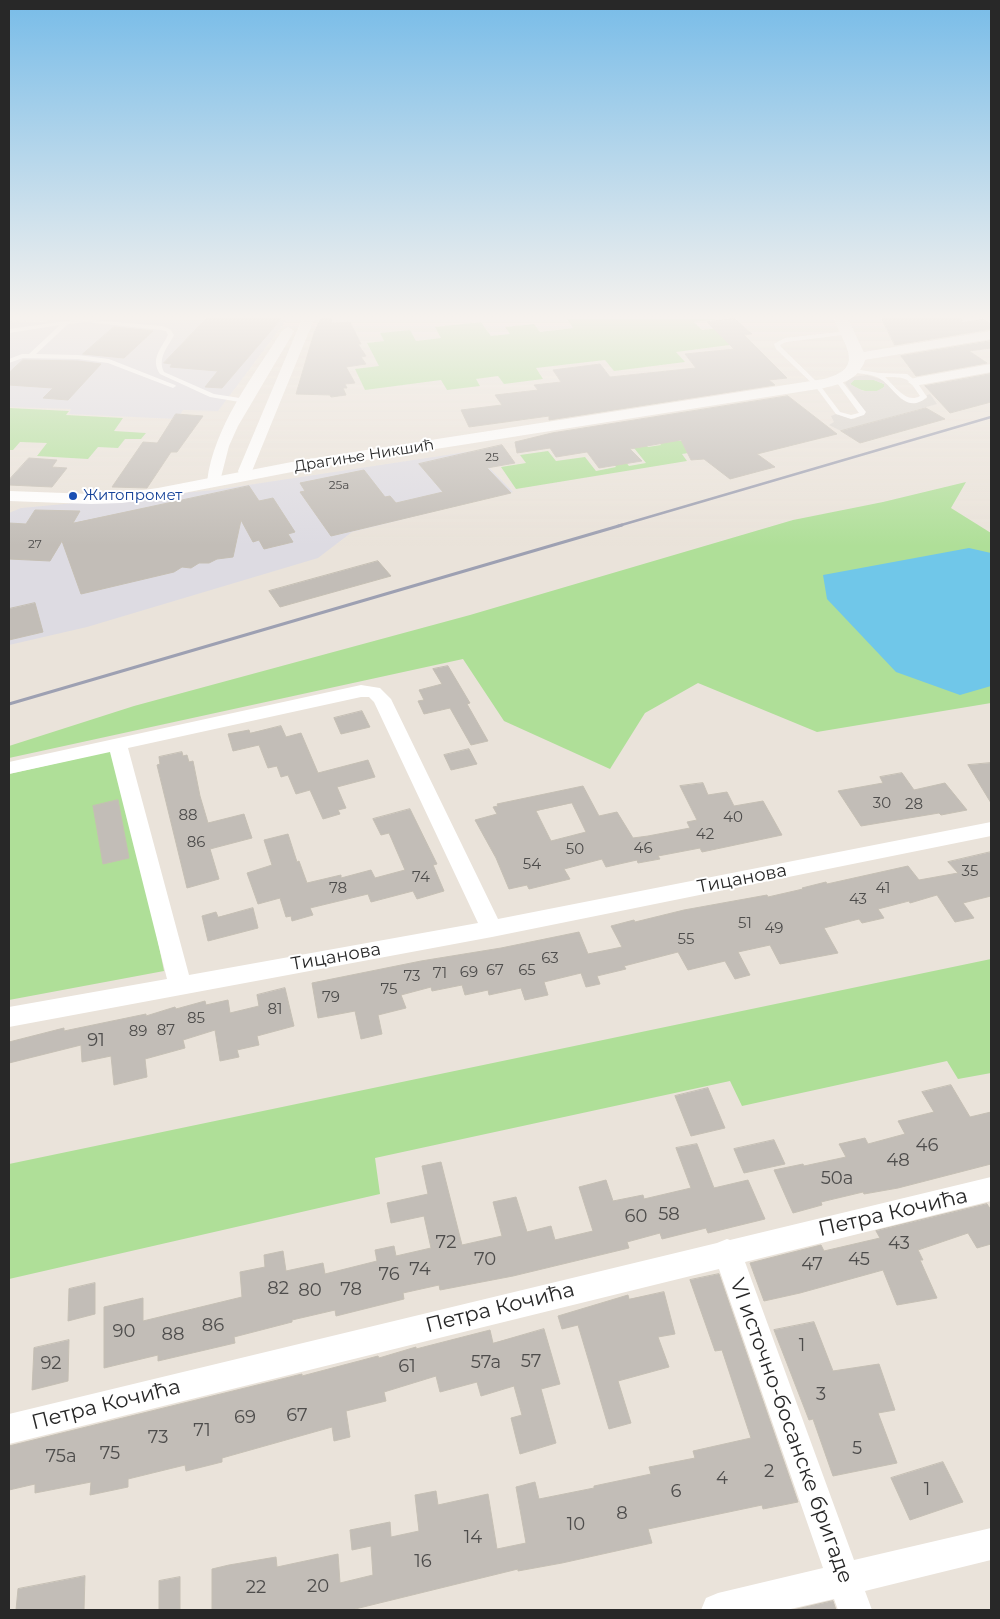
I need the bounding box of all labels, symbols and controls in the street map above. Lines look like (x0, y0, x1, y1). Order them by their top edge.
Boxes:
street label: Драгиње Никшић (293, 436, 435, 476)
house number: 25 (485, 450, 499, 464)
house number: 25a (329, 478, 349, 492)
place label: Житопромет (83, 487, 182, 505)
marker: Житопромет (67, 490, 79, 502)
house number: 27 (28, 537, 42, 551)
house number: 30 (873, 795, 891, 813)
house number: 28 (905, 796, 923, 814)
house number: 88 (178, 807, 198, 825)
house number: 40 (723, 809, 743, 827)
house number: 42 (696, 826, 714, 844)
house number: 86 (187, 834, 205, 852)
house number: 46 (633, 840, 653, 858)
house number: 50 (566, 841, 584, 859)
house number: 54 (523, 856, 541, 874)
street label: Тицанова (695, 860, 789, 898)
house number: 35 (962, 863, 978, 881)
house number: 74 (412, 869, 430, 887)
house number: 78 (329, 880, 347, 898)
house number: 41 (876, 880, 890, 898)
house number: 43 (849, 891, 867, 909)
house number: 51 (738, 915, 752, 933)
house number: 49 (765, 920, 783, 938)
house number: 55 (678, 931, 694, 949)
street label: Тицанова (290, 939, 382, 975)
house number: 63 (541, 950, 559, 968)
house number: 67 (486, 962, 504, 980)
house number: 65 (518, 962, 536, 980)
house number: 69 (460, 964, 478, 982)
house number: 71 (433, 965, 447, 983)
house number: 73 (403, 968, 421, 986)
house number: 75 (380, 981, 398, 999)
house number: 79 (322, 989, 340, 1007)
house number: 81 (268, 1001, 282, 1019)
house number: 85 (187, 1010, 205, 1028)
house number: 87 (157, 1022, 175, 1040)
house number: 89 (129, 1023, 147, 1041)
house number: 91 (87, 1030, 105, 1052)
house number: 46 (916, 1135, 938, 1157)
house number: 48 (886, 1150, 910, 1172)
house number: 50a (821, 1168, 853, 1190)
street label: Петра Кочића (816, 1184, 970, 1242)
house number: 58 (658, 1204, 680, 1226)
house number: 60 (625, 1206, 647, 1228)
house number: 72 (436, 1232, 456, 1254)
house number: 43 (888, 1233, 910, 1255)
house number: 70 (474, 1249, 496, 1271)
house number: 45 (848, 1249, 870, 1271)
house number: 47 (801, 1254, 823, 1276)
house number: 74 (409, 1259, 431, 1281)
house number: 76 (378, 1264, 400, 1286)
street label: VI источно-босанске бригаде (724, 1275, 858, 1587)
street label: Петра Кочића (423, 1277, 577, 1339)
house number: 82 (267, 1278, 289, 1300)
house number: 78 (340, 1279, 362, 1301)
house number: 80 (298, 1280, 322, 1302)
house number: 86 (202, 1315, 224, 1337)
house number: 90 (113, 1321, 135, 1343)
house number: 88 (162, 1324, 184, 1346)
house number: 1 (799, 1335, 805, 1357)
house number: 57 (521, 1351, 541, 1373)
house number: 57a (471, 1352, 501, 1374)
house number: 92 (40, 1353, 62, 1375)
house number: 61 (398, 1356, 416, 1378)
street label: Петра Кочића (29, 1374, 183, 1436)
house number: 3 (816, 1384, 826, 1406)
house number: 67 (286, 1405, 308, 1427)
house number: 69 (234, 1407, 256, 1429)
house number: 71 (193, 1420, 211, 1442)
house number: 73 (148, 1427, 168, 1449)
house number: 5 (852, 1438, 862, 1460)
house number: 75 (100, 1443, 120, 1465)
house number: 75a (45, 1446, 77, 1468)
house number: 2 (764, 1461, 774, 1483)
house number: 4 (716, 1468, 728, 1490)
house number: 1 (924, 1479, 930, 1501)
house number: 6 (671, 1481, 681, 1503)
house number: 8 (616, 1503, 628, 1525)
house number: 10 (567, 1514, 585, 1536)
house number: 14 (464, 1527, 482, 1549)
house number: 16 (414, 1551, 432, 1573)
house number: 20 (307, 1576, 329, 1598)
house number: 22 (246, 1577, 266, 1599)

